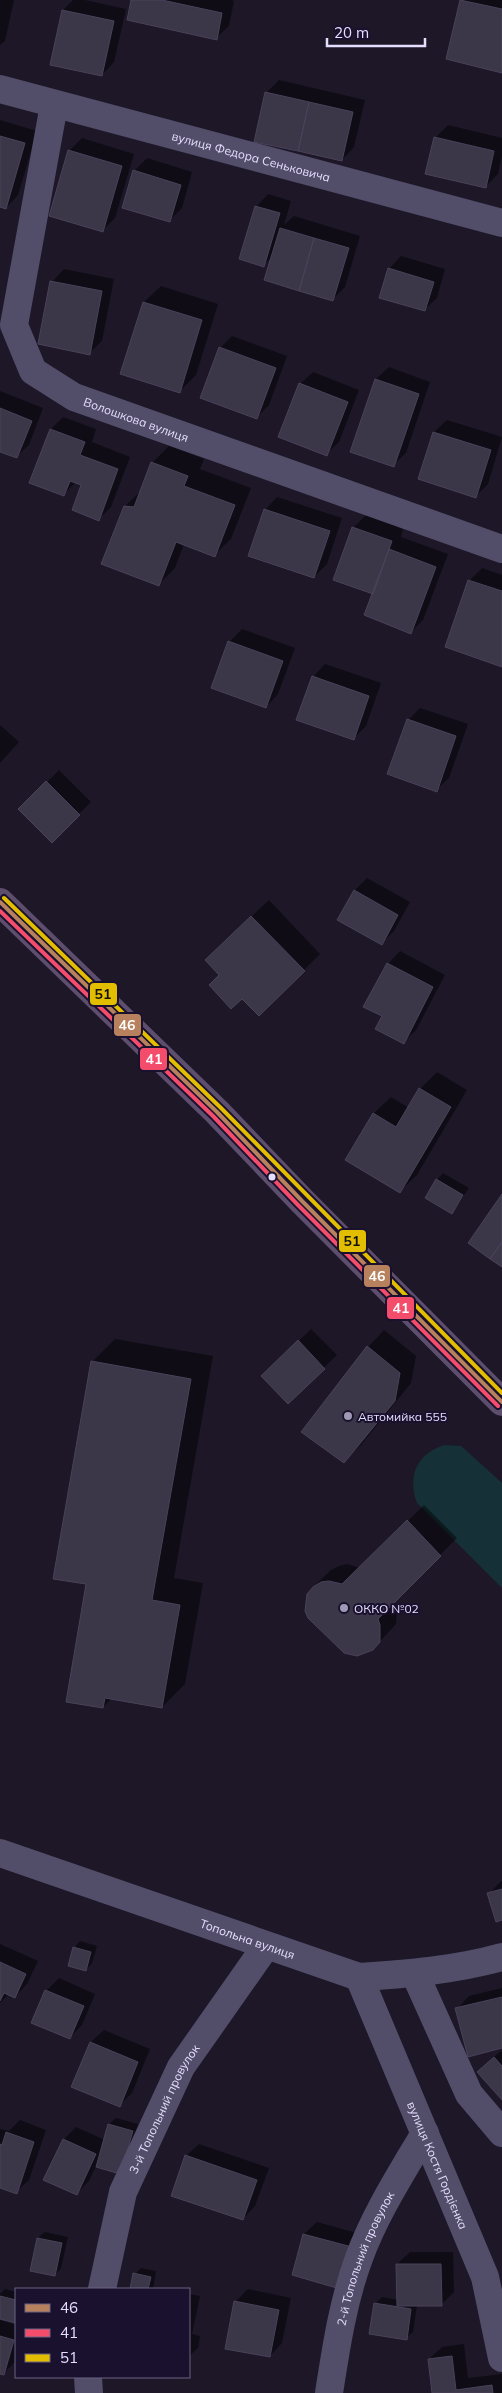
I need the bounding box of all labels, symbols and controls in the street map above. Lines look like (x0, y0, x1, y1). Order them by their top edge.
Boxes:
scale bar (327, 15, 424, 47)
text: 20 m (334, 23, 369, 42)
street label: вулиця Федора Сеньковича (170, 128, 332, 184)
street label: Волошкова вулиця (82, 394, 191, 445)
line badge: 51 (89, 982, 118, 1006)
text: 51 (95, 985, 111, 1003)
line badge: 46 (113, 1013, 142, 1037)
text: 46 (119, 1016, 135, 1034)
line badge: 41 (139, 1047, 168, 1071)
text: 41 (146, 1050, 162, 1068)
unlabelled marker (267, 1172, 277, 1182)
line badge: 51 (338, 1229, 367, 1253)
text: 51 (344, 1232, 360, 1250)
line badge: 46 (363, 1264, 391, 1288)
text: 46 (369, 1267, 385, 1285)
line badge: 41 (386, 1296, 415, 1320)
text: 41 (393, 1299, 409, 1317)
place label: Автомийка 555 (358, 1409, 447, 1424)
marker: Автомийка 555 (342, 1410, 354, 1422)
place label: ОККО №02 (354, 1601, 419, 1616)
marker: ОККО №02 (338, 1602, 350, 1614)
street label: Топольна вулиця (198, 1915, 297, 1962)
street label: 3-й Топольний провулок (125, 2041, 203, 2176)
street label: вулиця Костя Гордієнка (404, 2099, 471, 2231)
street label: 2-й Топольний провулок (333, 2188, 397, 2327)
legend (15, 2288, 190, 2378)
text: 46 (60, 2298, 78, 2317)
text: 41 (60, 2323, 78, 2342)
text: 51 (60, 2348, 78, 2367)

